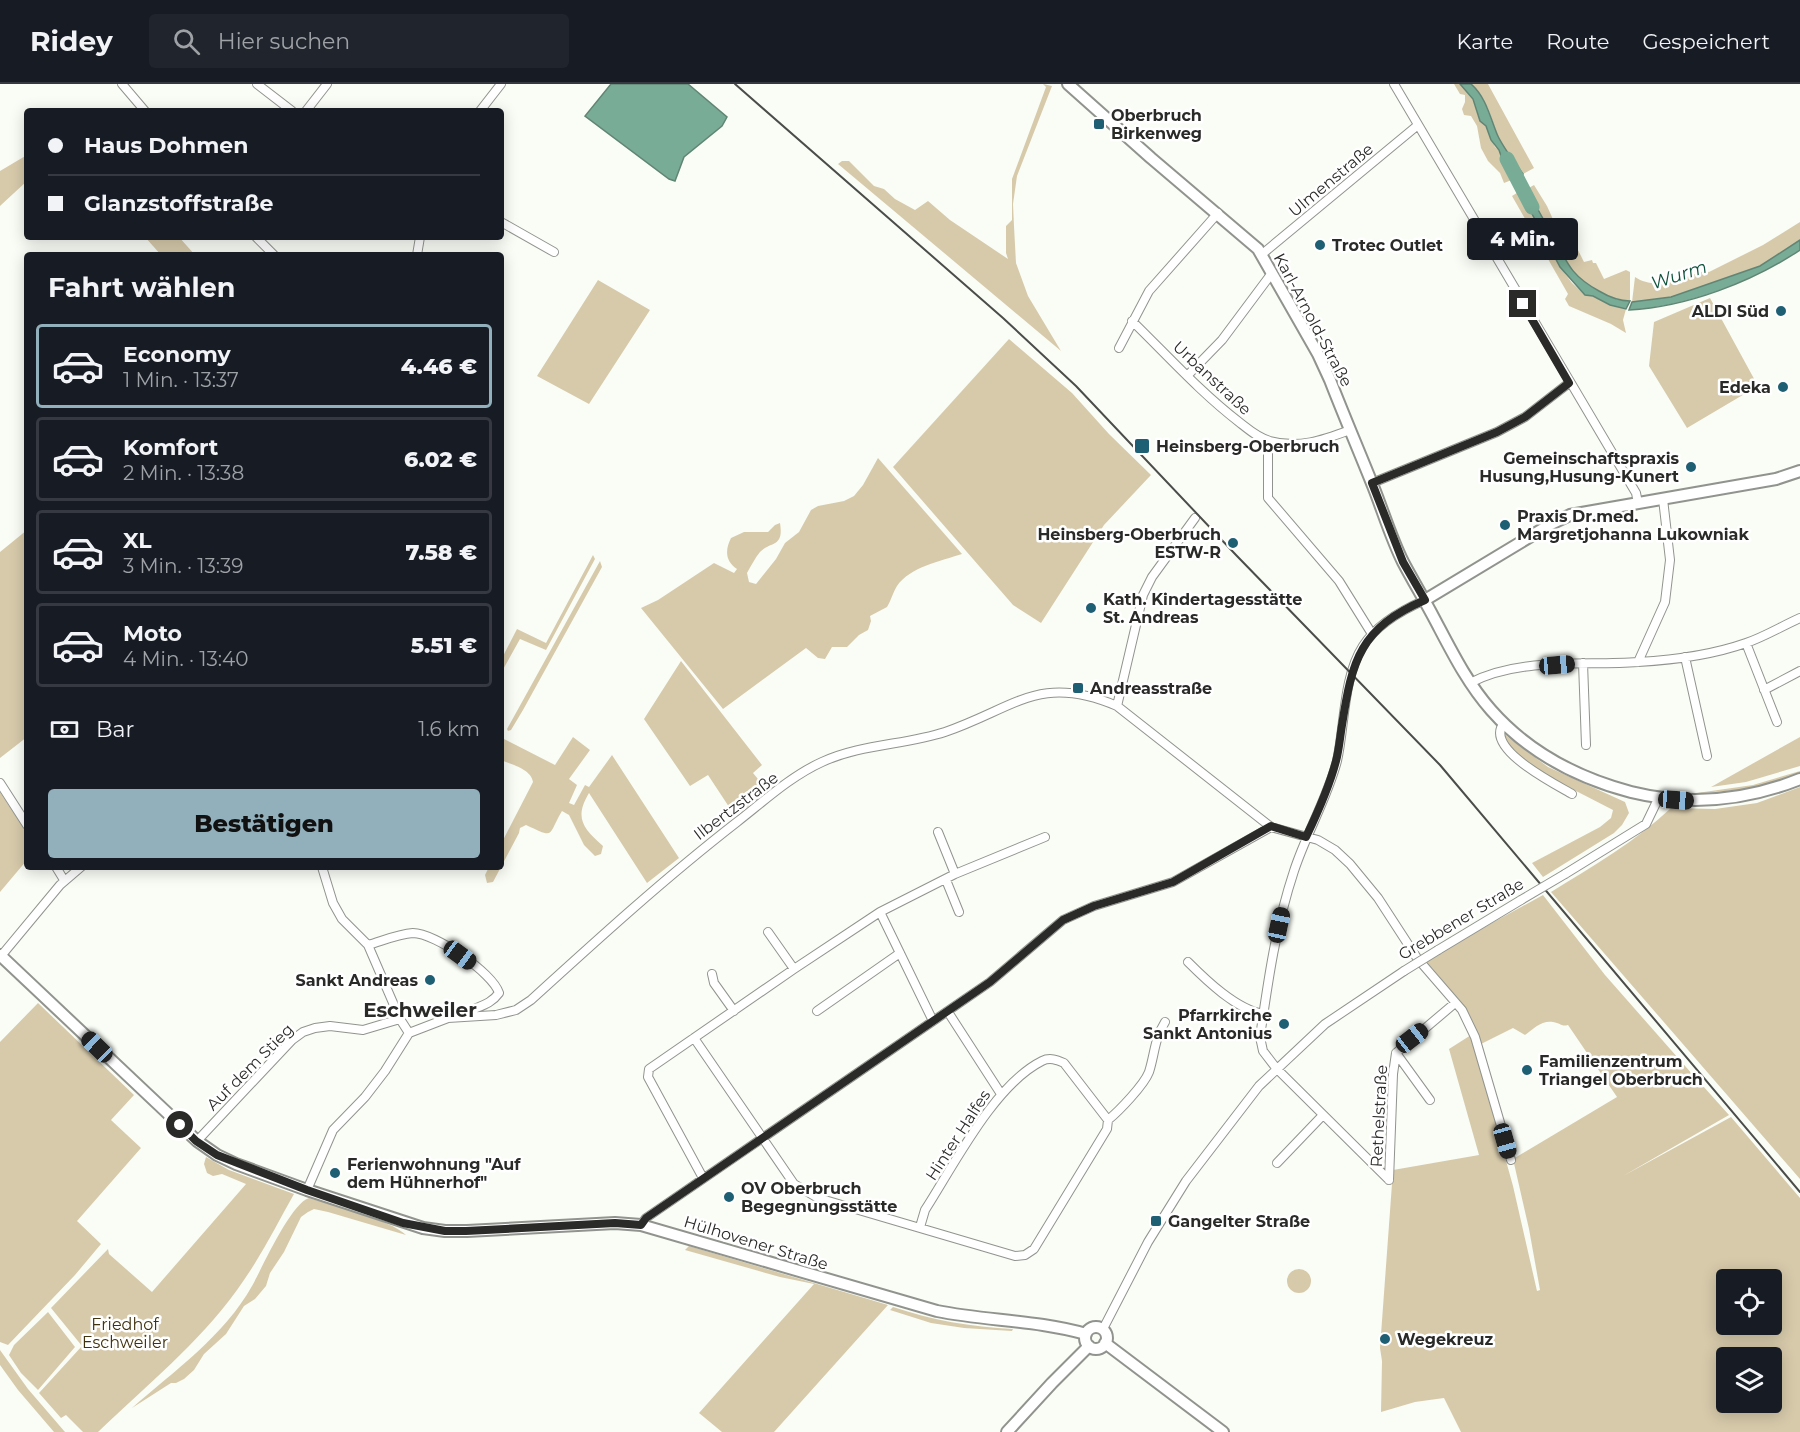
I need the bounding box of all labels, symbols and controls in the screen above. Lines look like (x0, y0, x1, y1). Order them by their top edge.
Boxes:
search box (149, 14, 569, 68)
text: Ridey (30, 24, 113, 58)
icon: search (170, 25, 203, 58)
text: Hier suchen (218, 28, 350, 55)
text: Karte (1457, 29, 1513, 54)
text: Route (1546, 29, 1609, 54)
text: Gespeichert (1642, 29, 1770, 54)
place label: Oberbruch Birkenweg (1111, 106, 1202, 143)
marker: Oberbruch Birkenweg (1092, 117, 1106, 131)
text: Haus Dohmen (84, 132, 248, 159)
street label: Ulmenstraße (1285, 139, 1377, 221)
text: Glanzstoffstraße (84, 190, 273, 217)
callout: 4 Min. (1468, 217, 1579, 259)
text: 4 Min. (1490, 227, 1555, 251)
place label: Trotec Outlet (1332, 236, 1443, 255)
marker: Trotec Outlet (1313, 238, 1327, 252)
street label: Karl-Arnold-Straße (1270, 250, 1356, 390)
water label: Wurm (1648, 256, 1710, 294)
text: Fahrt wählen (48, 271, 235, 304)
route end (1509, 290, 1536, 317)
place label: ALDI Süd (1691, 302, 1769, 321)
marker: ALDI Süd (1774, 304, 1788, 318)
street label: Urbanstraße (1169, 337, 1255, 419)
icon: car (51, 339, 105, 393)
text: Economy (123, 341, 231, 368)
text: 4.46 € (401, 353, 477, 380)
text: 1 Min. · 13:37 (123, 368, 239, 392)
place label: Edeka (1719, 378, 1771, 397)
marker: Edeka (1776, 380, 1790, 394)
icon: car (51, 432, 105, 486)
text: Komfort (123, 434, 218, 461)
marker: Heinsberg-Oberbruch (1133, 437, 1151, 455)
place label: Heinsberg-Oberbruch (1156, 437, 1340, 456)
text: 6.02 € (404, 446, 477, 473)
place label: Gemeinschaftspraxis Husung,Husung-Kunert (1479, 449, 1680, 486)
marker: Gemeinschaftspraxis Husung,Husung-Kunert (1684, 460, 1698, 474)
text: 2 Min. · 13:38 (123, 461, 244, 485)
place label: Praxis Dr.med. Margretjohanna Lukowniak (1517, 507, 1749, 544)
marker: Praxis Dr.med. Margretjohanna Lukowniak (1498, 518, 1512, 532)
icon: car (51, 525, 105, 579)
place label: Heinsberg-Oberbruch ESTW-R (1037, 525, 1221, 562)
text: XL (123, 527, 152, 554)
marker: Heinsberg-Oberbruch ESTW-R (1226, 536, 1240, 550)
text: 7.58 € (405, 539, 477, 566)
text: 3 Min. · 13:39 (123, 554, 243, 578)
place label: Kath. Kindertagesstätte St. Andreas (1103, 590, 1302, 627)
marker: Kath. Kindertagesstätte St. Andreas (1084, 601, 1098, 615)
icon: car (51, 618, 105, 672)
text: Moto (123, 620, 182, 647)
text: 5.51 € (411, 632, 477, 659)
text: 4 Min. · 13:40 (123, 647, 248, 671)
car (1538, 654, 1576, 676)
place label: Andreasstraße (1089, 679, 1212, 698)
marker: Andreasstraße (1071, 681, 1085, 695)
icon: cash (48, 713, 81, 746)
text: Bar (96, 716, 134, 743)
text: 1.6 km (418, 717, 480, 741)
street label: Ilbertzstraße (690, 768, 782, 844)
button: Bestätigen (48, 789, 480, 858)
car (1657, 790, 1695, 810)
street label: Grebbener Straße (1395, 874, 1527, 964)
car (1266, 906, 1292, 944)
car (440, 937, 480, 973)
place label: Sankt Andreas (295, 971, 418, 990)
marker: Sankt Andreas (423, 973, 437, 987)
district label: Eschweiler (363, 998, 477, 1022)
place label: Pfarrkirche Sankt Antonius (1143, 1006, 1272, 1043)
marker: Pfarrkirche Sankt Antonius (1277, 1017, 1291, 1031)
street label: Auf dem Stieg (203, 1020, 297, 1114)
car (1392, 1020, 1432, 1056)
car (78, 1028, 116, 1066)
place label: Familienzentrum Triangel Oberbruch (1539, 1052, 1703, 1089)
marker: Familienzentrum Triangel Oberbruch (1520, 1063, 1534, 1077)
street label: Rethelstraße (1367, 1064, 1391, 1168)
street label: Hinter Halfes (922, 1086, 994, 1184)
route start (166, 1111, 193, 1138)
car (1491, 1121, 1519, 1161)
place label: Ferienwohnung "Auf dem Hühnerhof" (347, 1155, 521, 1192)
marker: Ferienwohnung "Auf dem Hühnerhof" (328, 1166, 342, 1180)
place label: OV Oberbruch Begegnungsstätte (741, 1179, 897, 1216)
marker: OV Oberbruch Begegnungsstätte (722, 1190, 736, 1204)
street label: Hülhovener Straße (682, 1212, 830, 1274)
place label: Gangelter Straße (1168, 1212, 1310, 1231)
marker: Gangelter Straße (1149, 1214, 1163, 1228)
map controls (1716, 1269, 1782, 1413)
button: locate (1716, 1269, 1782, 1335)
park label: Friedhof Eschweiler (82, 1315, 168, 1352)
place label: Wegekreuz (1397, 1330, 1493, 1349)
marker: Wegekreuz (1378, 1332, 1392, 1346)
button: layers (1716, 1347, 1782, 1413)

